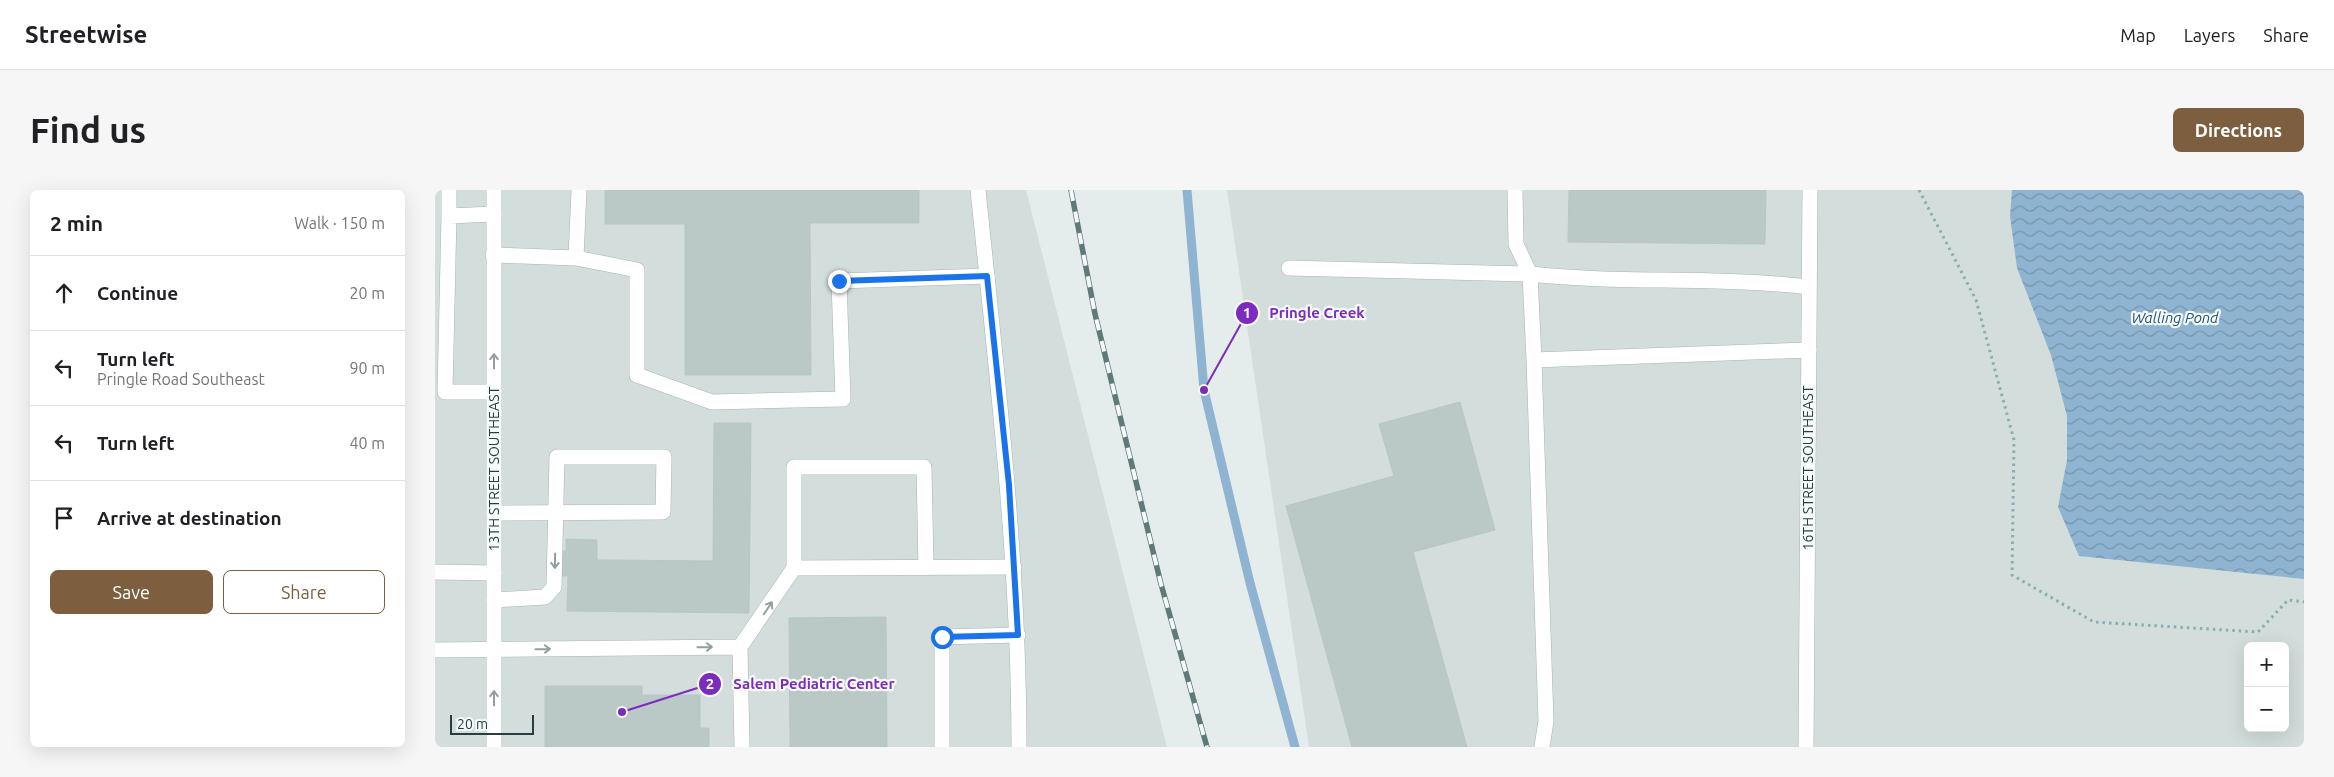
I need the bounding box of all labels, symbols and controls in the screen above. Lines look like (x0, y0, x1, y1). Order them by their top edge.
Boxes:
text: Streetwise (25, 21, 147, 48)
text: Map (2120, 25, 2156, 45)
text: Layers (2184, 25, 2235, 45)
text: Share (2263, 25, 2309, 45)
button: Directions (2173, 108, 2304, 152)
text: Find us (30, 110, 146, 150)
text: 2 min (50, 211, 103, 235)
text: Walk · 150 m (294, 214, 385, 232)
route end (828, 270, 851, 293)
icon: ahead (50, 279, 78, 307)
text: Continue (97, 282, 178, 304)
text: 20 m (349, 284, 385, 302)
callout: Pringle Creek (1234, 298, 1375, 328)
text: 1 (1243, 304, 1251, 321)
text: Pringle Creek (1269, 304, 1365, 321)
water label: Walling Pond (2132, 309, 2219, 326)
text: Turn left (97, 348, 175, 370)
one-way arrow (489, 353, 499, 370)
icon: left (50, 354, 78, 382)
text: 90 m (349, 359, 385, 377)
text: Pringle Road Southeast (97, 370, 265, 388)
street label: 16TH STREET SOUTHEAST (1800, 385, 1816, 550)
street label: 13TH STREET SOUTHEAST (486, 386, 502, 551)
icon: left (50, 429, 78, 457)
text: Turn left (97, 432, 175, 454)
text: 40 m (349, 434, 385, 452)
icon: arrive (50, 504, 78, 532)
text: Arrive at destination (97, 507, 282, 529)
one-way arrow (550, 553, 560, 569)
button: Save (50, 570, 213, 614)
button: Share (223, 570, 385, 614)
one-way arrow (763, 601, 773, 615)
route start (931, 626, 954, 649)
one-way arrow (696, 642, 713, 652)
map controls (2244, 642, 2289, 732)
button: + (2244, 642, 2289, 687)
one-way arrow (534, 644, 550, 654)
callout: Salem Pediatric Center (698, 669, 904, 699)
text: 2 (706, 675, 714, 692)
text: Salem Pediatric Center (733, 675, 895, 692)
button: − (2244, 687, 2289, 732)
one-way arrow (489, 691, 499, 707)
scale bar (450, 712, 534, 735)
text: 20 m (457, 716, 488, 732)

